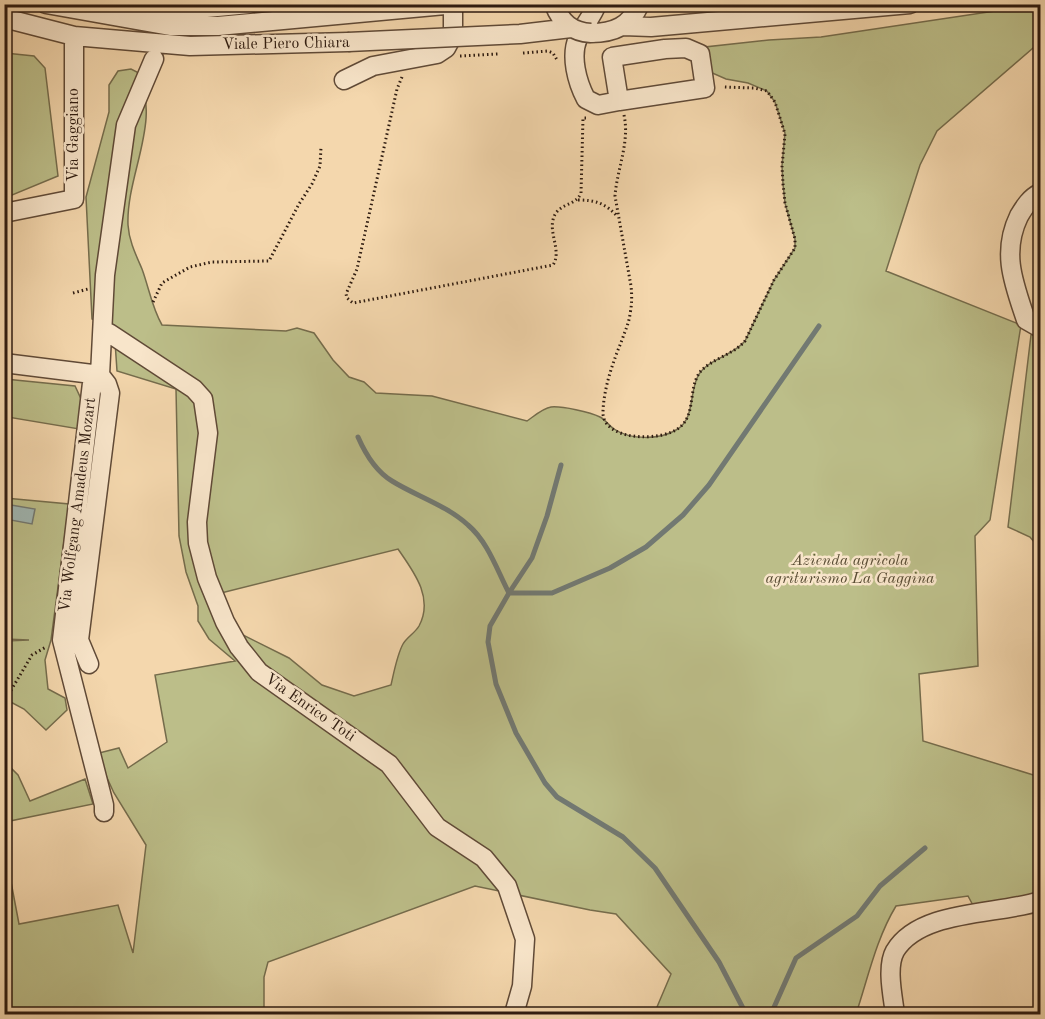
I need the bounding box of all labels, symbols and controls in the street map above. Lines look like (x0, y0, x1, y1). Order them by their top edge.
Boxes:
street label: Viale Piero Chiara (222, 35, 350, 53)
street label: Via Gaggiano (66, 88, 82, 182)
street label: Via Wolfgang Amadeus Mozart (57, 396, 99, 614)
park label: Azienda agricola agriturismo La Gaggina (765, 553, 935, 587)
street label: Via Enrico Toti (262, 671, 358, 745)

